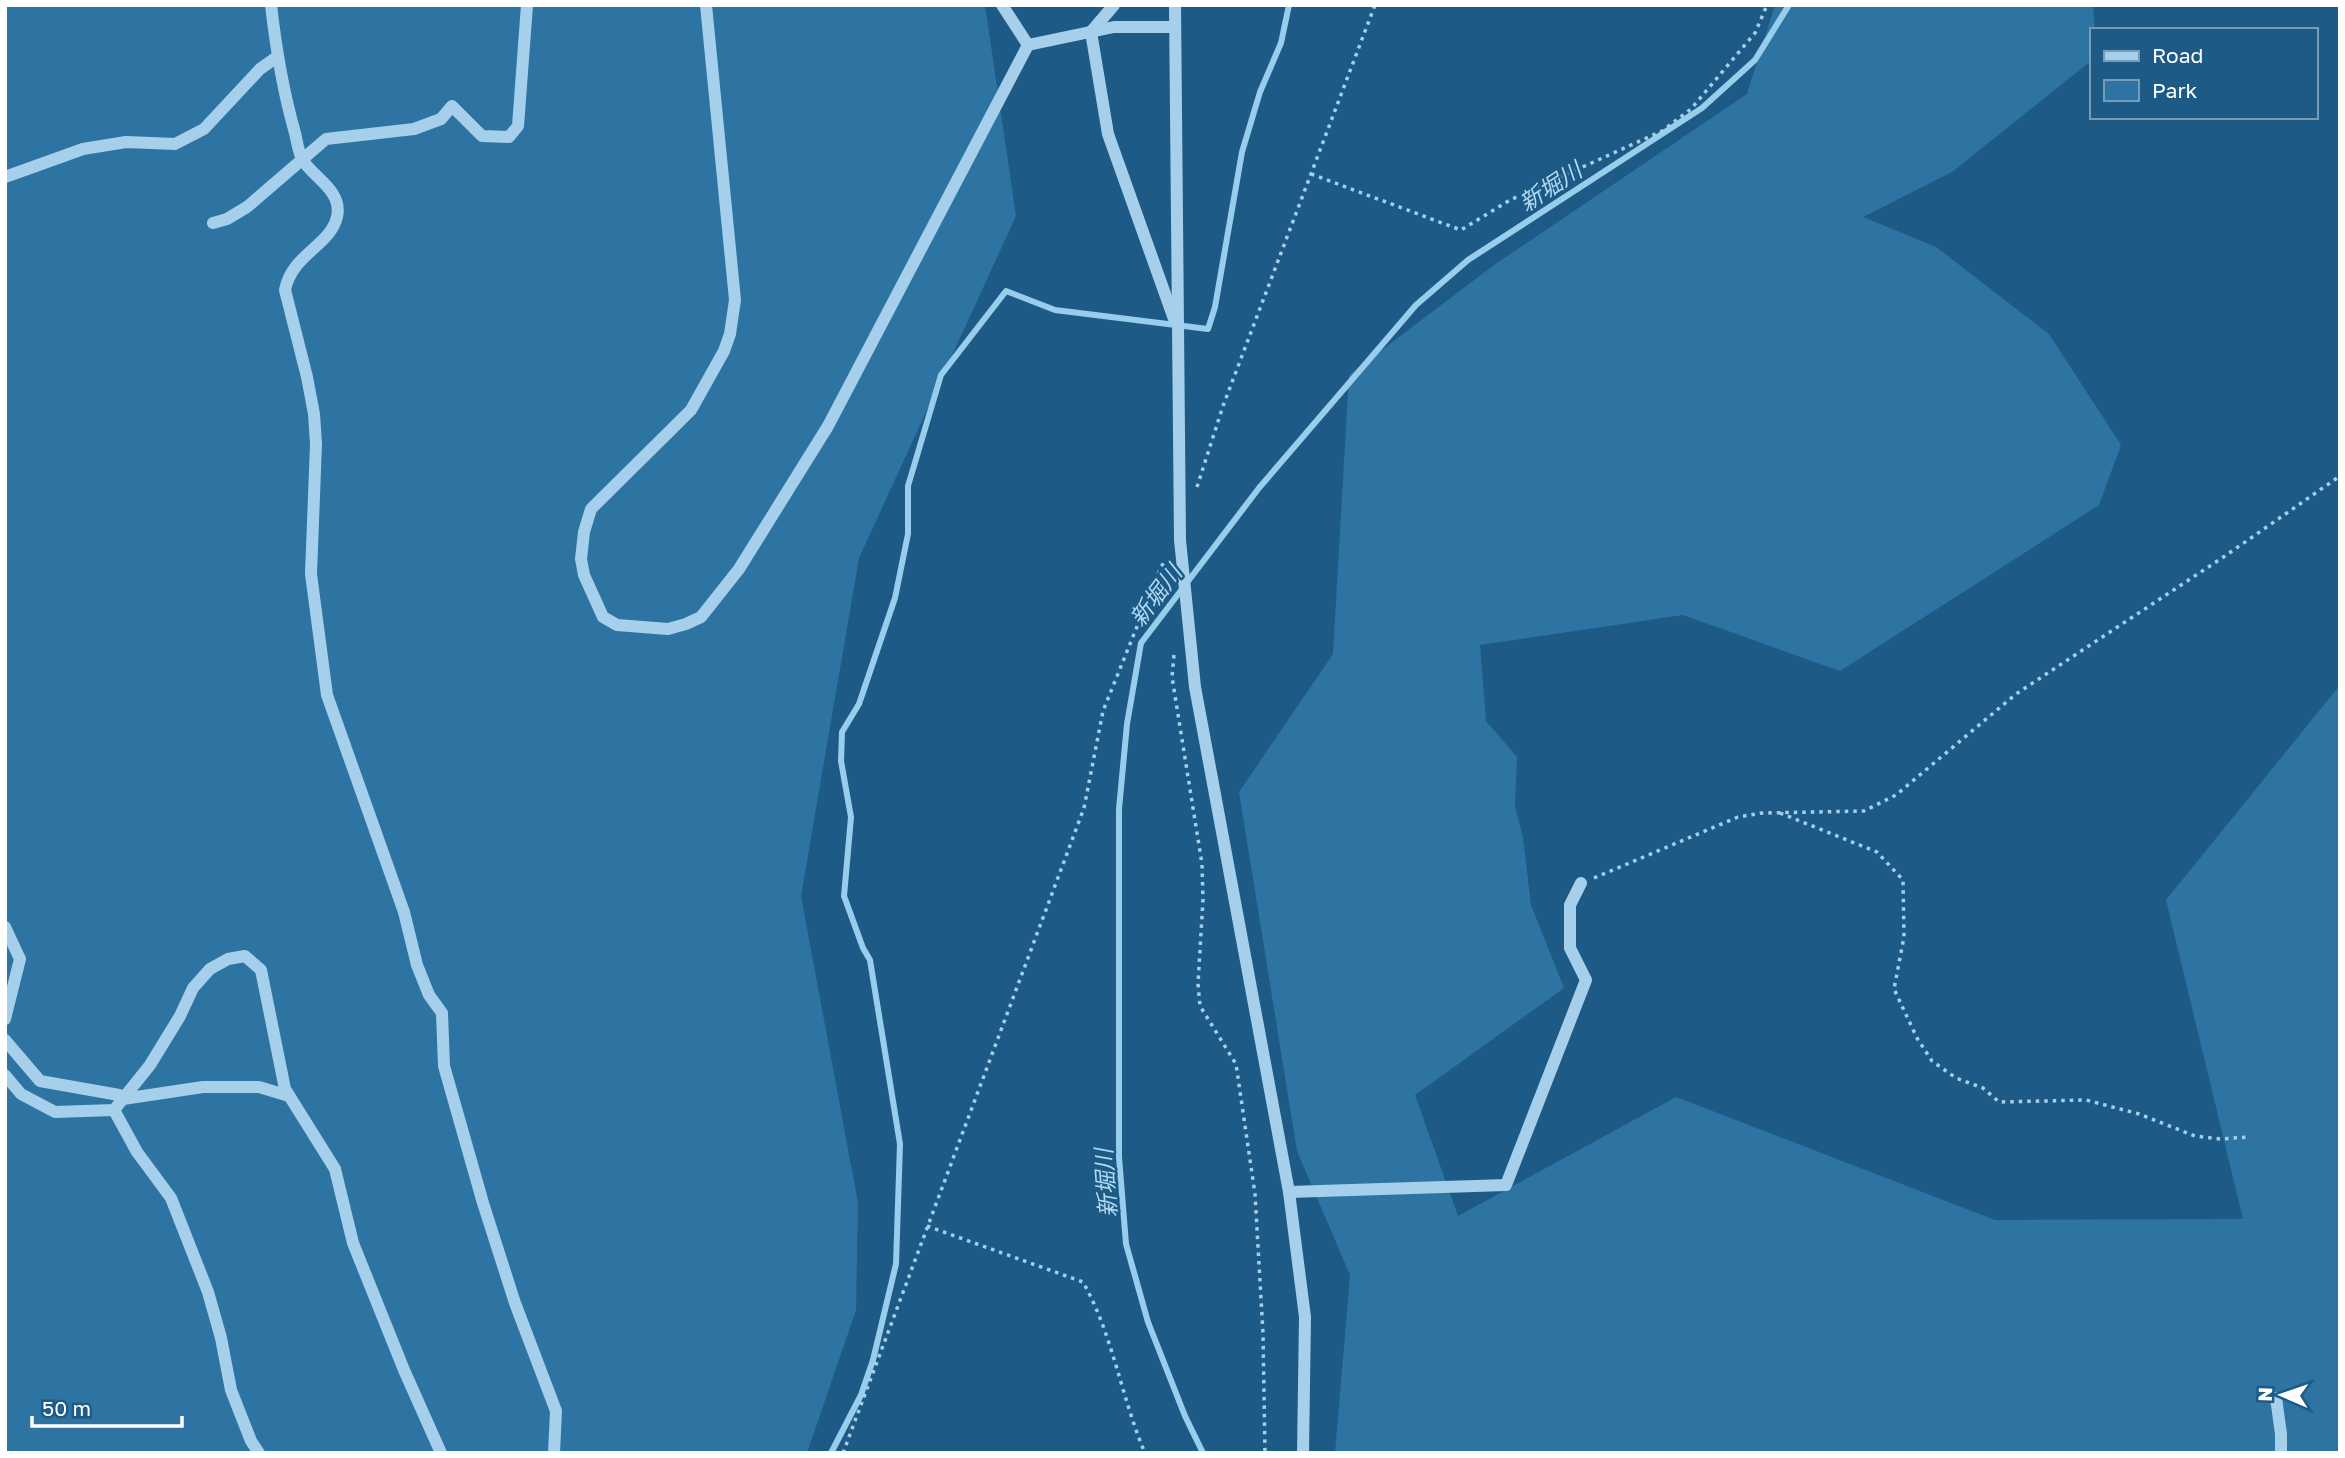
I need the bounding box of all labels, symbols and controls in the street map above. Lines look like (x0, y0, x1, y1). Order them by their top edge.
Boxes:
legend (2090, 28, 2317, 119)
text: Road (2152, 42, 2203, 68)
text: Park (2152, 77, 2198, 103)
water label: 新堀川 (1513, 154, 1589, 217)
water label: 新堀川 (1123, 557, 1189, 631)
water label: 新堀川 (1088, 1145, 1121, 1218)
north arrow (2247, 1360, 2317, 1430)
scale bar (32, 1384, 182, 1428)
text: N (2253, 1387, 2276, 1402)
text: 50 m (42, 1395, 91, 1421)

